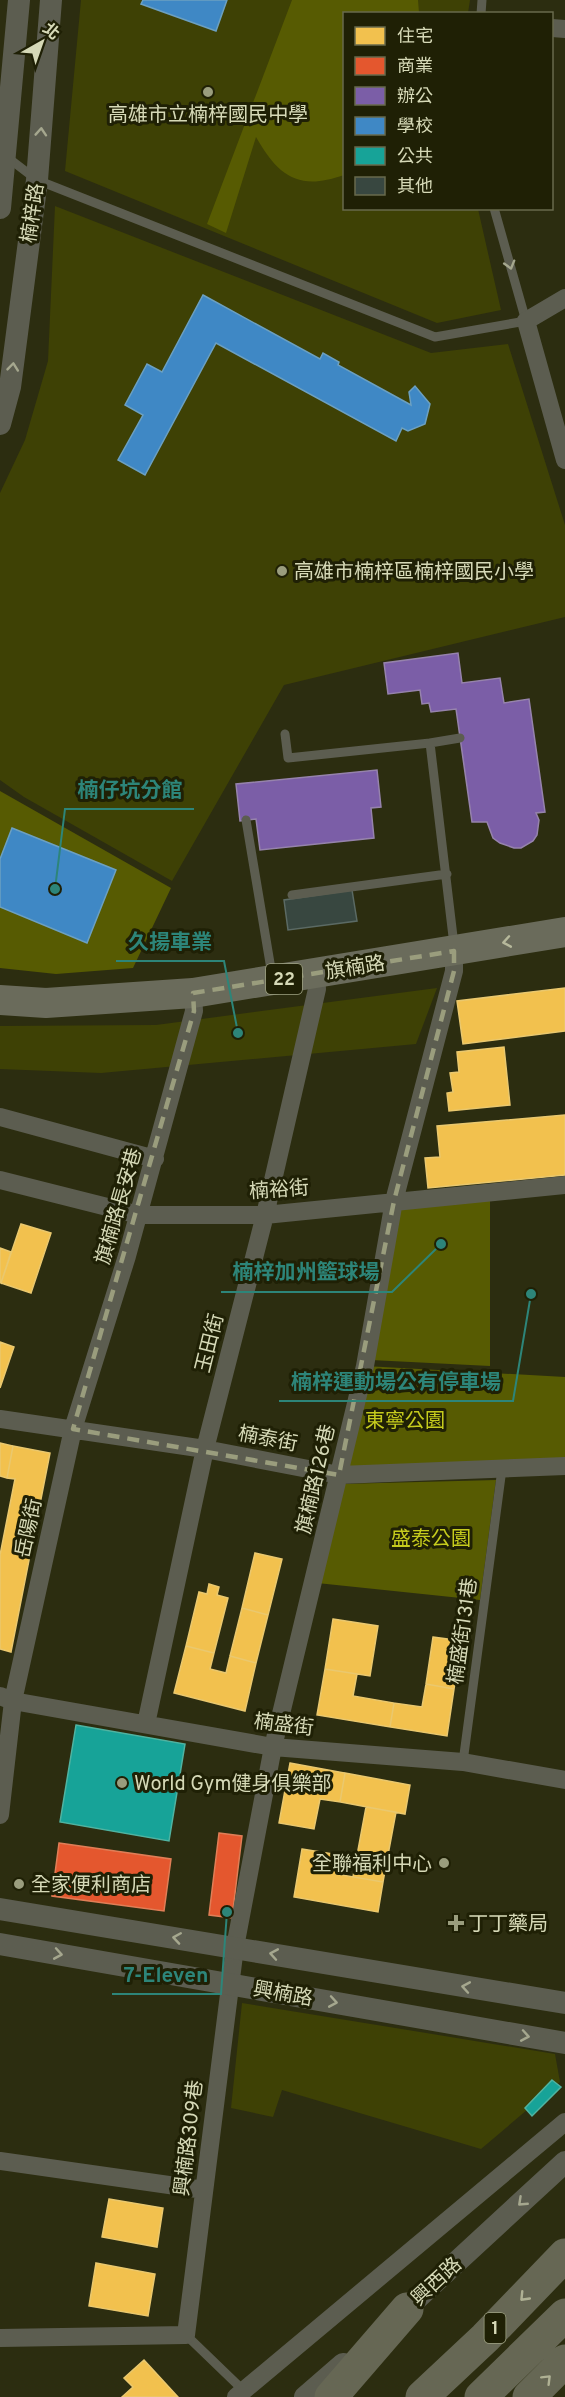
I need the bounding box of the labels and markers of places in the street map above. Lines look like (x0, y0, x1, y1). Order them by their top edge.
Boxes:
marker: 高雄市立楠梓國民中學 (201, 85, 215, 99)
place label: 高雄市立楠梓國民中學 (108, 103, 308, 129)
place label: 高雄市楠梓區楠梓國民小學 (294, 560, 534, 586)
marker: 高雄市楠梓區楠梓國民小學 (275, 564, 289, 578)
callout: 楠仔坑分館 (65, 770, 194, 809)
callout: 久揚車業 (116, 922, 224, 961)
callout: 楠梓加州籃球場 (221, 1253, 392, 1292)
callout: 楠梓運動場公有停車場 (279, 1362, 513, 1401)
place label: World Gym健身俱樂部 (134, 1772, 331, 1798)
marker: World Gym健身俱樂部 (115, 1776, 129, 1790)
place label: 全聯福利中心 (312, 1852, 432, 1878)
marker: 全聯福利中心 (437, 1856, 451, 1870)
place label: 全家便利商店 (31, 1873, 151, 1899)
marker: 全家便利商店 (12, 1877, 26, 1891)
place label: 丁丁藥局 (468, 1912, 548, 1938)
marker: 丁丁藥局 (449, 1916, 463, 1930)
callout: 7-Eleven (112, 1955, 221, 1994)

